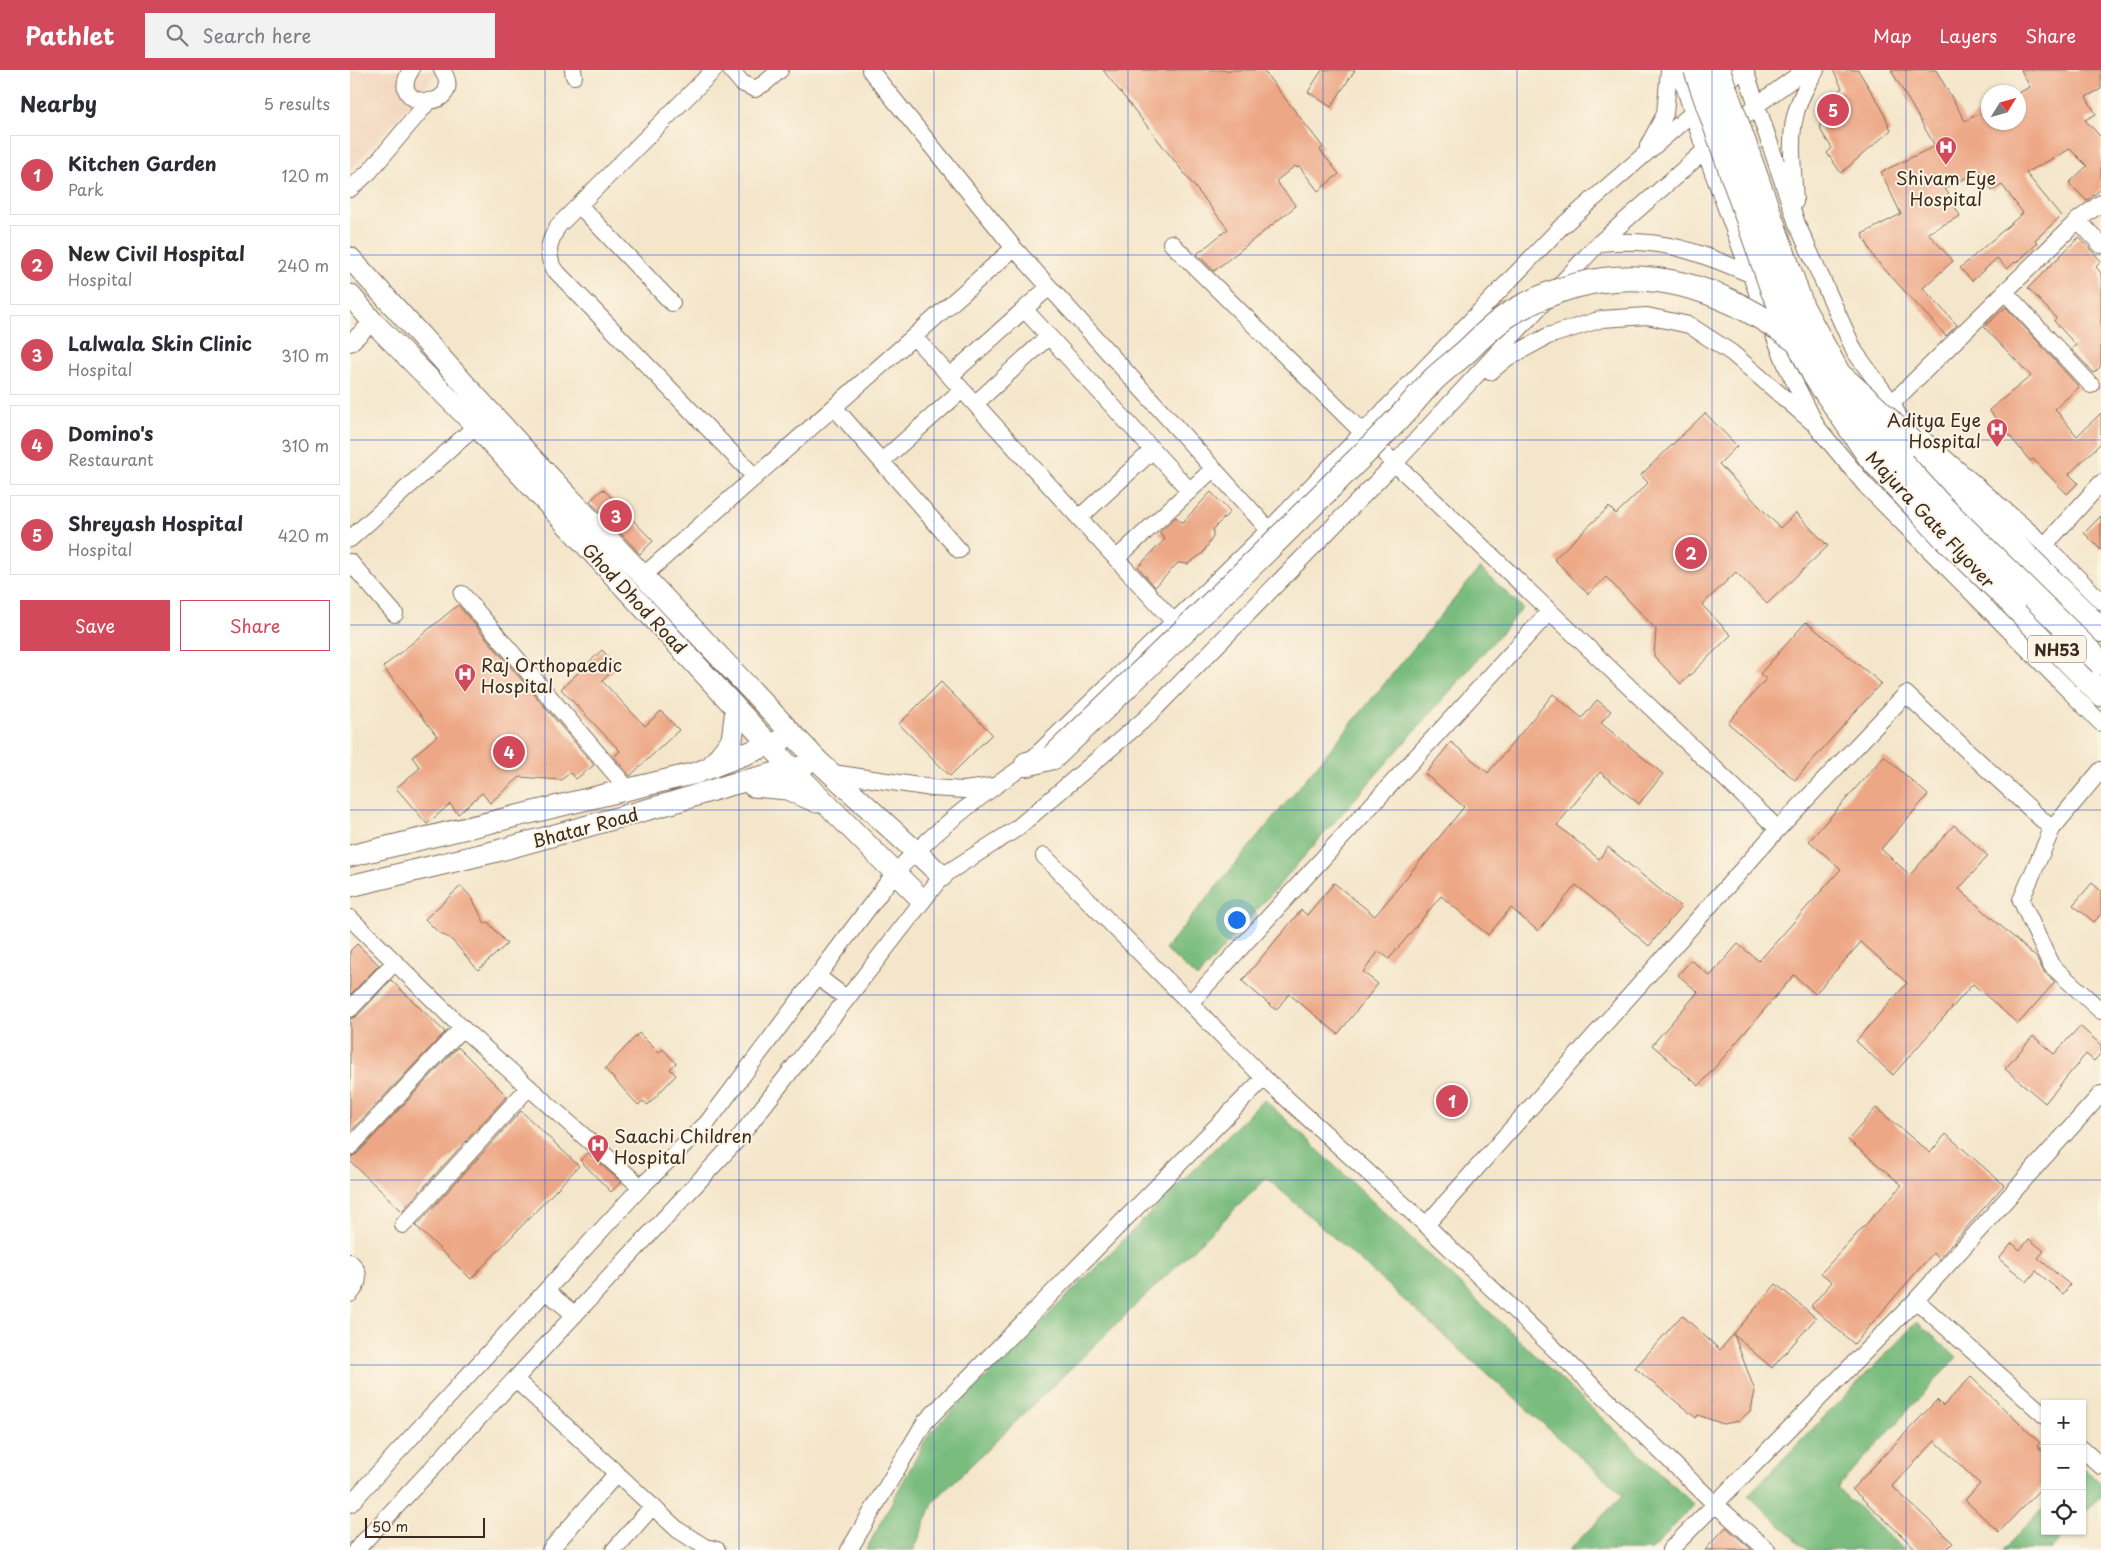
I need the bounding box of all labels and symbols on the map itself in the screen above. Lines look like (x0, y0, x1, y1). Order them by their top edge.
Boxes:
north arrow (1981, 85, 2026, 130)
pin: 5 (1817, 91, 1849, 129)
hospital icon: Shivam Eye Hospital (1934, 135, 1958, 166)
place label: Shivam Eye Hospital (1896, 164, 1996, 212)
place label: Aditya Eye Hospital (1887, 406, 1981, 454)
hospital icon: Aditya Eye Hospital (1985, 417, 2009, 448)
street label: Majura Gate Flyover (1860, 444, 2002, 594)
pin: 3 (600, 497, 632, 535)
pin: 2 (1675, 534, 1707, 572)
street label: Ghod Dhod Road (576, 536, 694, 660)
road number: NH53 (2028, 636, 2086, 662)
place label: Raj Orthopaedic Hospital (481, 651, 622, 699)
hospital icon: Raj Orthopaedic Hospital (453, 662, 477, 693)
pin: 4 (493, 733, 525, 771)
street label: Bhatar Road (529, 800, 641, 854)
your location (1224, 907, 1250, 933)
pin: 1 (1436, 1082, 1468, 1120)
place label: Saachi Children Hospital (614, 1122, 752, 1170)
hospital icon: Saachi Children Hospital (586, 1133, 610, 1164)
scale bar (365, 1515, 485, 1538)

